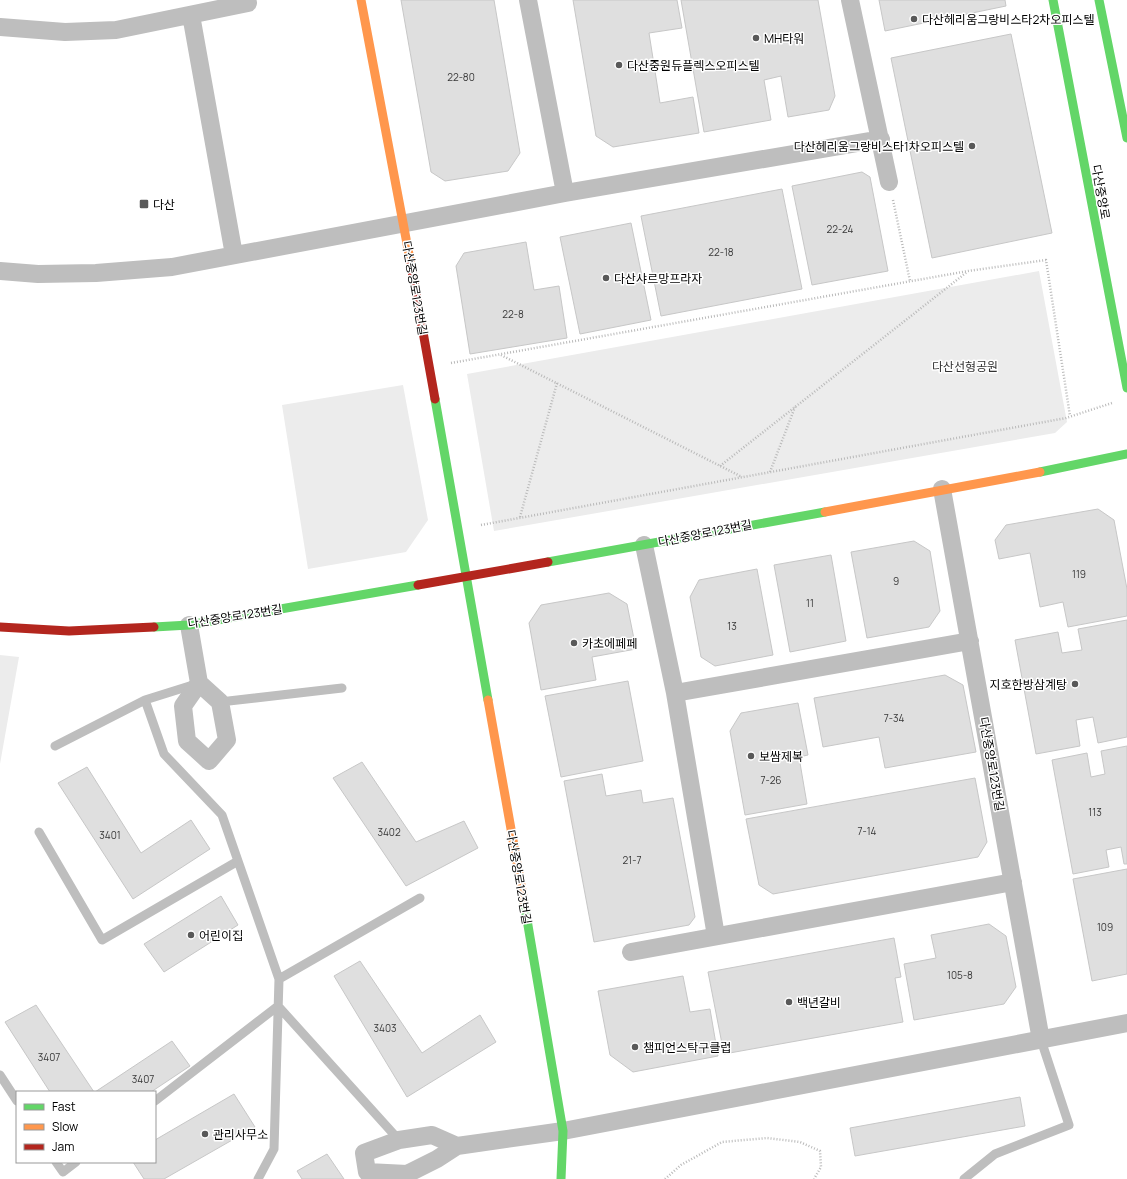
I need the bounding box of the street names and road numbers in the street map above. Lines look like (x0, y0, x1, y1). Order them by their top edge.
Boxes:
street label: 다산중앙로 (1088, 163, 1114, 221)
street label: 다산중앙로123번길 (398, 240, 432, 336)
street label: 다산중앙로123번길 (657, 516, 753, 550)
street label: 다산중앙로123번길 (187, 600, 283, 632)
street label: 다산중앙로123번길 (975, 716, 1009, 812)
street label: 다산중앙로123번길 (502, 829, 536, 925)

